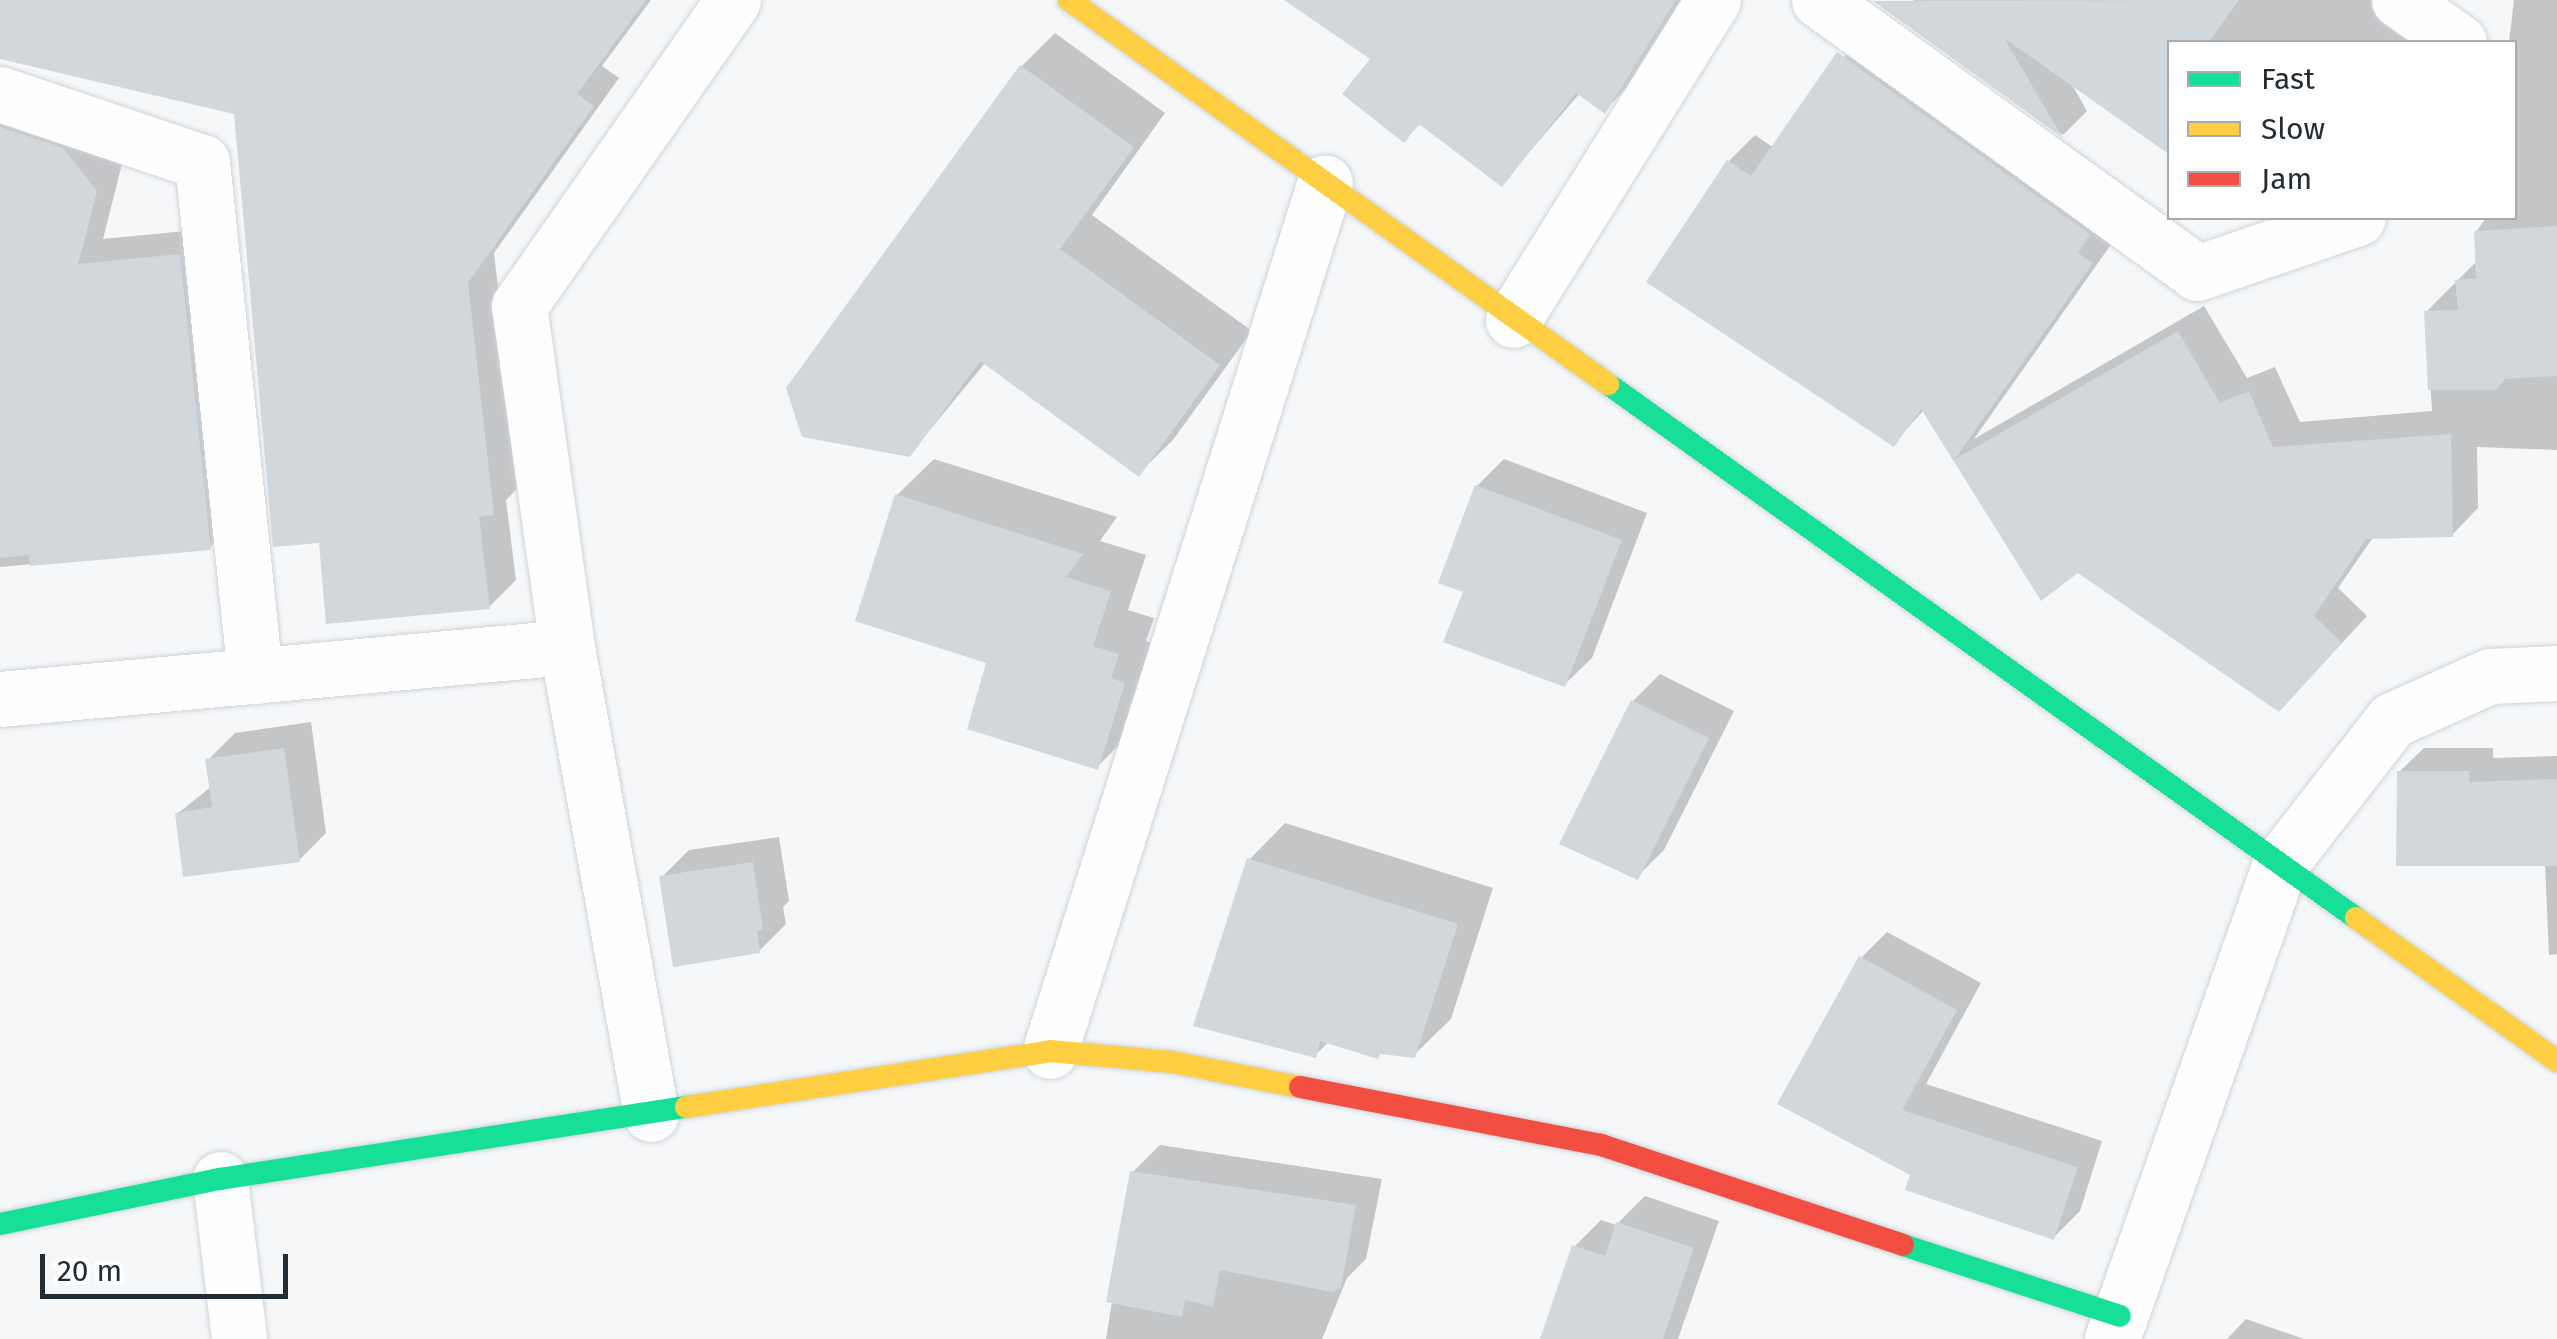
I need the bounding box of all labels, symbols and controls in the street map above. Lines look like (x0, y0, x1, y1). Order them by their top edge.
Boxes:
legend (2167, 40, 2517, 220)
text: Fast (2261, 61, 2315, 97)
text: Slow (2261, 111, 2325, 147)
text: Jam (2261, 161, 2312, 197)
scale bar (45, 1234, 292, 1296)
text: 20 m (57, 1253, 122, 1289)

